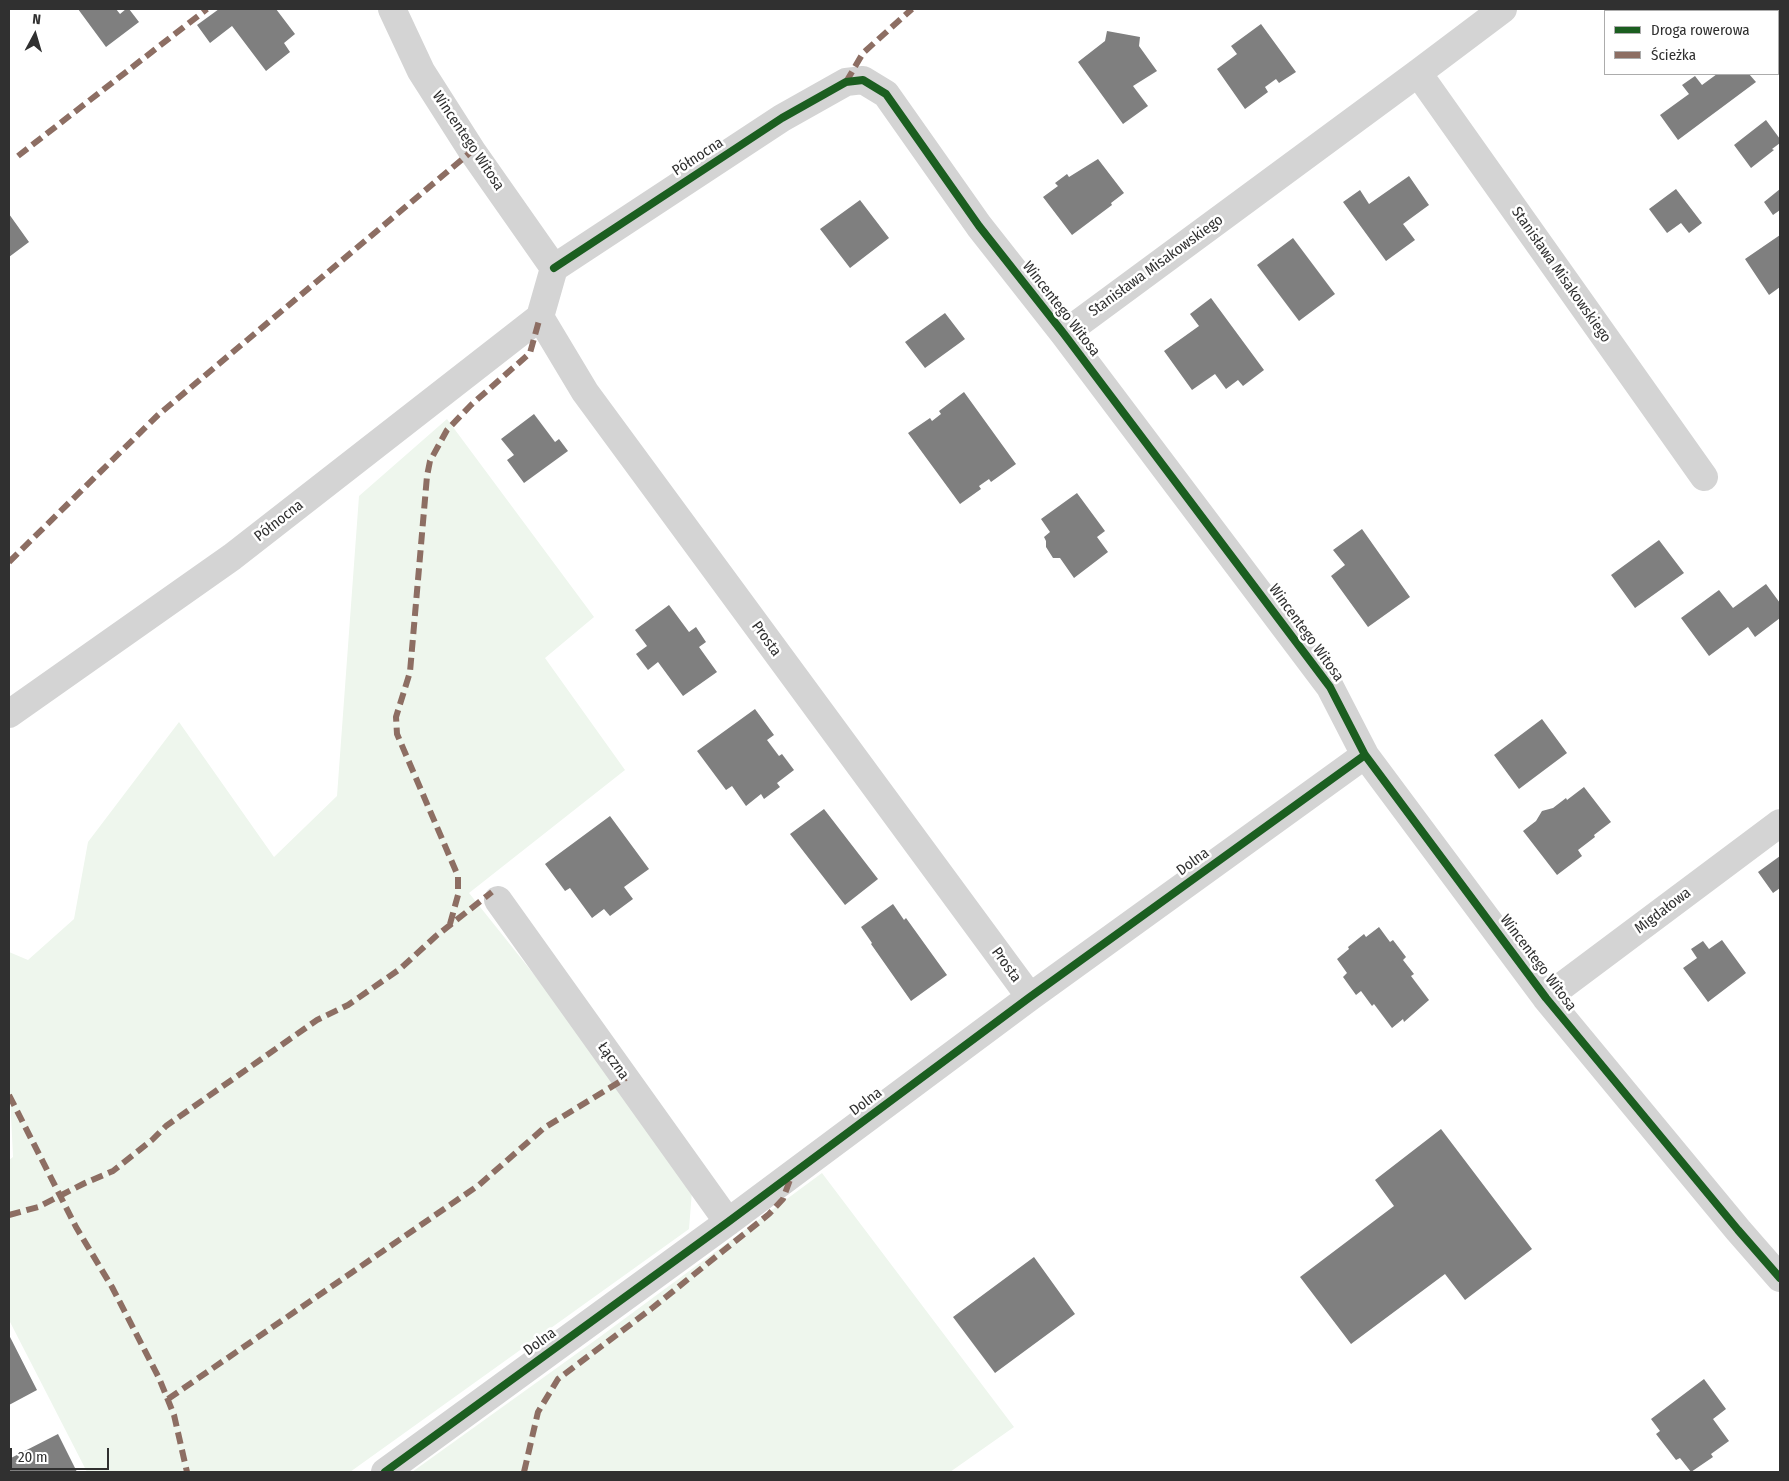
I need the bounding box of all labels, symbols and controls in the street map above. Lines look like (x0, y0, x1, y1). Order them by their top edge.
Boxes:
north arrow (10, 10, 60, 60)
legend (1604, 10, 1779, 75)
text: N (32, 11, 42, 28)
text: Droga rowerowa (1651, 21, 1750, 39)
text: Ścieżka (1651, 46, 1696, 64)
street label: Wincentego Witosa (428, 88, 508, 194)
street label: Północna (669, 134, 727, 180)
street label: Stanisława Misakowskiego (1507, 204, 1615, 346)
street label: Stanisława Misakowskiego (1085, 211, 1227, 321)
street label: Wincentego Witosa (1018, 258, 1104, 360)
street label: Północna (251, 496, 307, 546)
street label: Wincentego Witosa (1265, 581, 1347, 685)
street label: Prosta (747, 618, 785, 660)
street label: Dolna (1173, 844, 1213, 880)
street label: Migdałowa (1631, 884, 1695, 938)
street label: Wincentego Witosa (1496, 911, 1580, 1015)
street label: Prosta (987, 944, 1025, 986)
street label: Łączna (593, 1039, 633, 1083)
street label: Dolna (846, 1084, 886, 1120)
street label: Dolna (520, 1324, 560, 1360)
scale bar (12, 1438, 111, 1470)
text: 20 m (18, 1448, 48, 1466)

